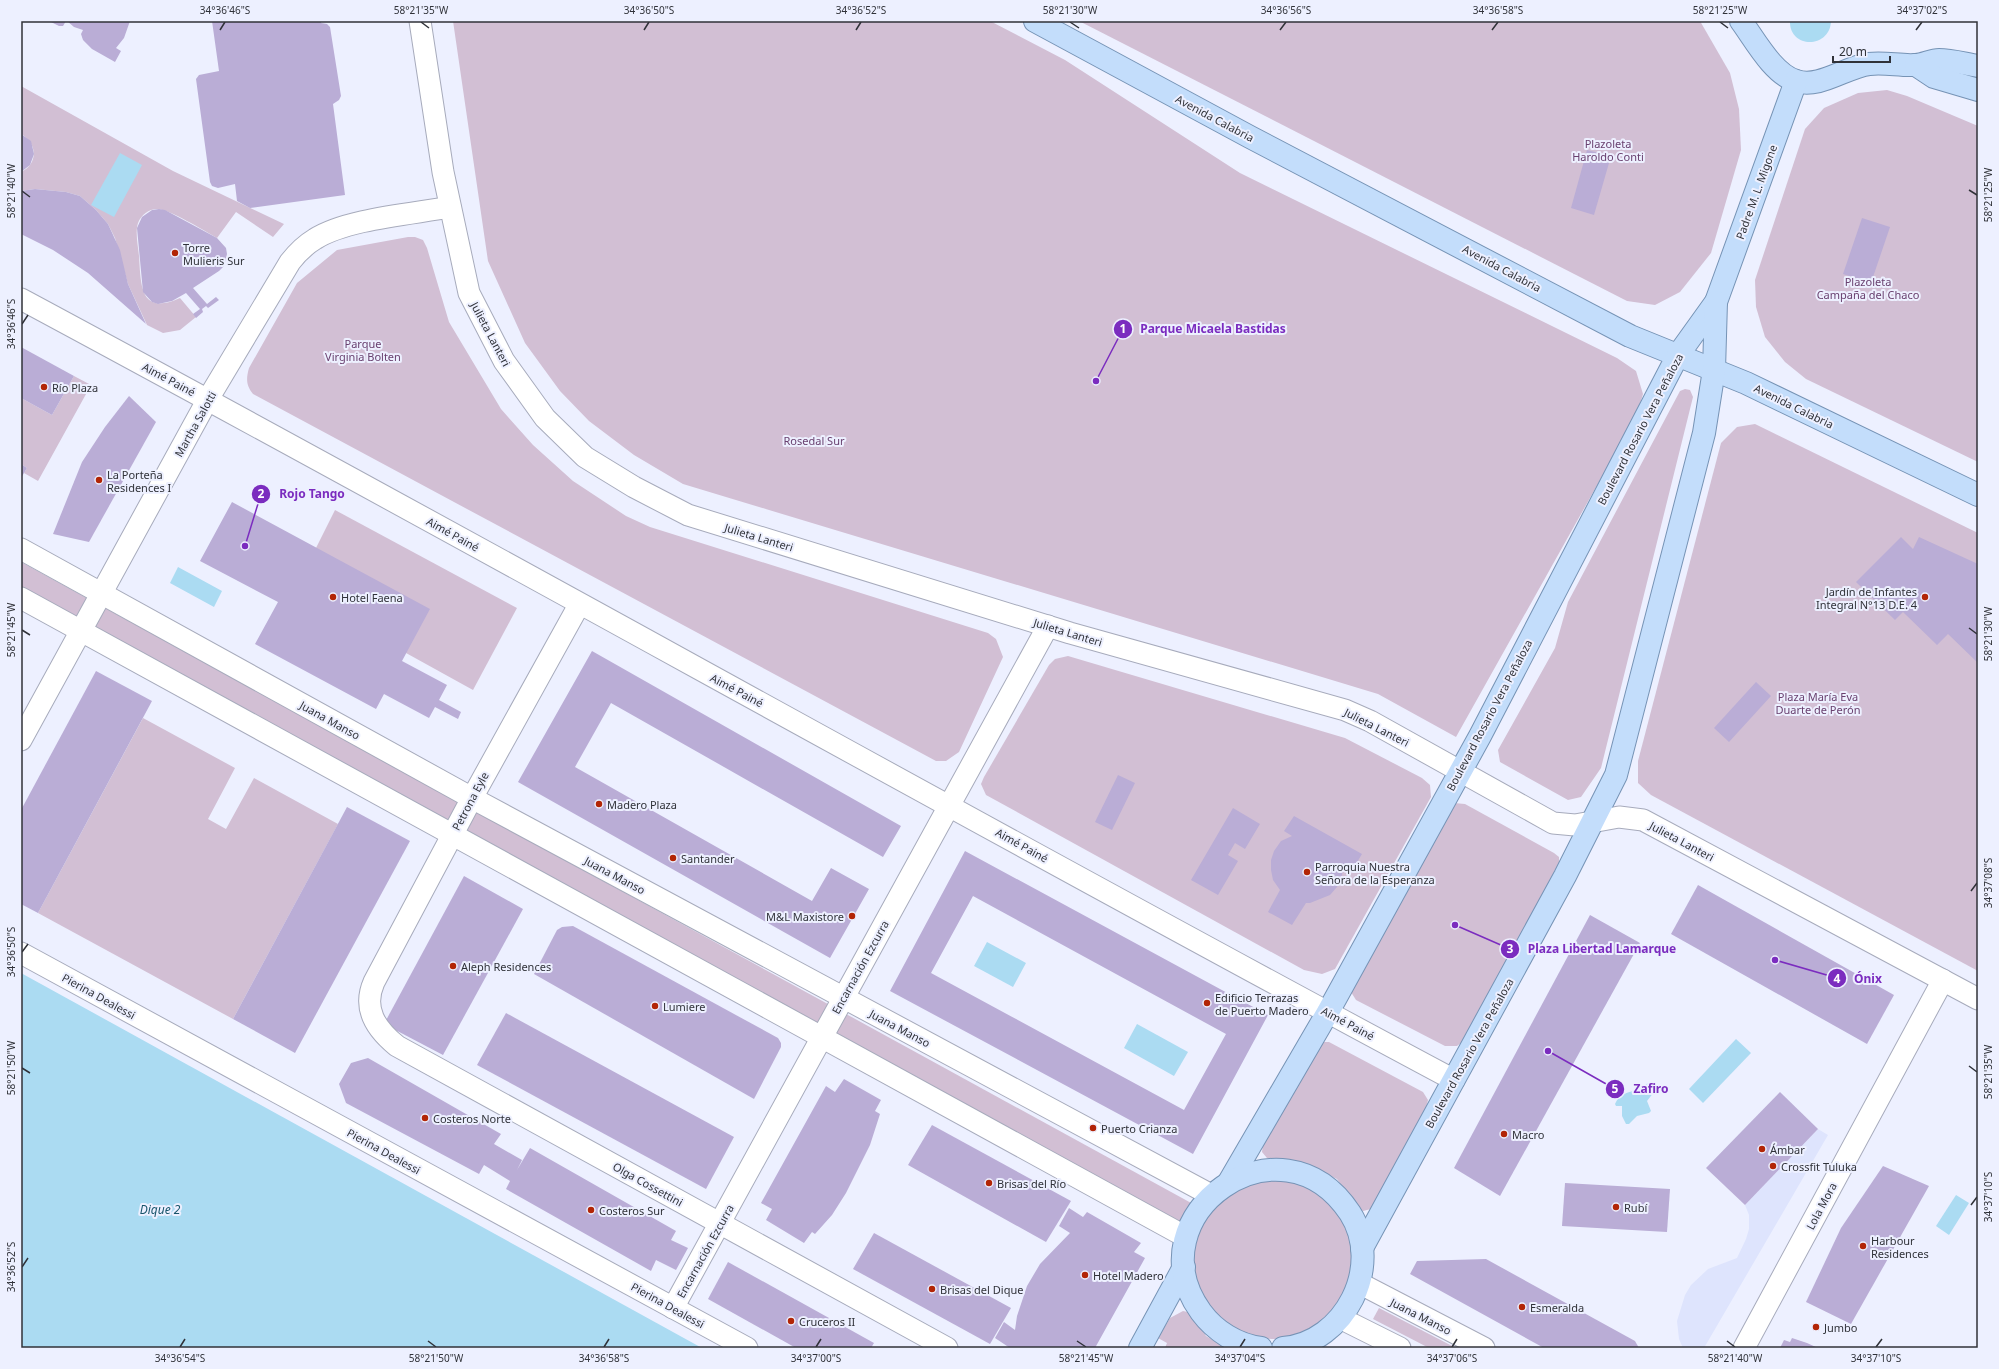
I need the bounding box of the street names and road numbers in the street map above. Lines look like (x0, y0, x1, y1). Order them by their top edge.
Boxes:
street label: Avenida Calabria (1173, 91, 1257, 145)
street label: Padre M. L. Migone (1732, 143, 1780, 241)
street label: Avenida Calabria (1460, 241, 1544, 295)
street label: Julieta Lanteri (467, 298, 514, 369)
street label: Boulevard Rosario Vera Peñaloza (1594, 351, 1686, 507)
street label: Aimé Painé (140, 359, 198, 399)
street label: Avenida Calabria (1752, 380, 1836, 432)
street label: Martha Salotti (171, 388, 219, 460)
street label: Aimé Painé (424, 513, 482, 555)
street label: Julieta Lanteri (722, 519, 795, 555)
street label: Julieta Lanteri (1031, 614, 1104, 650)
street label: Boulevard Rosario Vera Peñaloza (1443, 637, 1535, 793)
street label: Aimé Painé (708, 670, 766, 710)
street label: Juana Manso (296, 697, 363, 743)
street label: Julieta Lanteri (1341, 704, 1412, 750)
street label: Petrona Eyle (448, 769, 492, 833)
street label: Julieta Lanteri (1646, 817, 1717, 864)
street label: Aimé Painé (993, 824, 1051, 866)
street label: Juana Manso (581, 852, 648, 897)
street label: Encarnación Ezcurra (828, 918, 892, 1016)
street label: Pierina Dealessi (60, 970, 138, 1022)
street label: Boulevard Rosario Vera Peñaloza (1421, 975, 1517, 1131)
street label: Aimé Painé (1319, 1003, 1377, 1043)
street label: Juana Manso (866, 1005, 933, 1050)
street label: Pierina Dealessi (345, 1125, 423, 1177)
street label: Olga Cossettini (610, 1159, 686, 1209)
street label: Lola Mora (1802, 1180, 1840, 1232)
street label: Encarnación Ezcurra (673, 1202, 737, 1300)
street label: Pierina Dealessi (629, 1279, 707, 1331)
street label: Juana Manso (1387, 1294, 1454, 1338)

